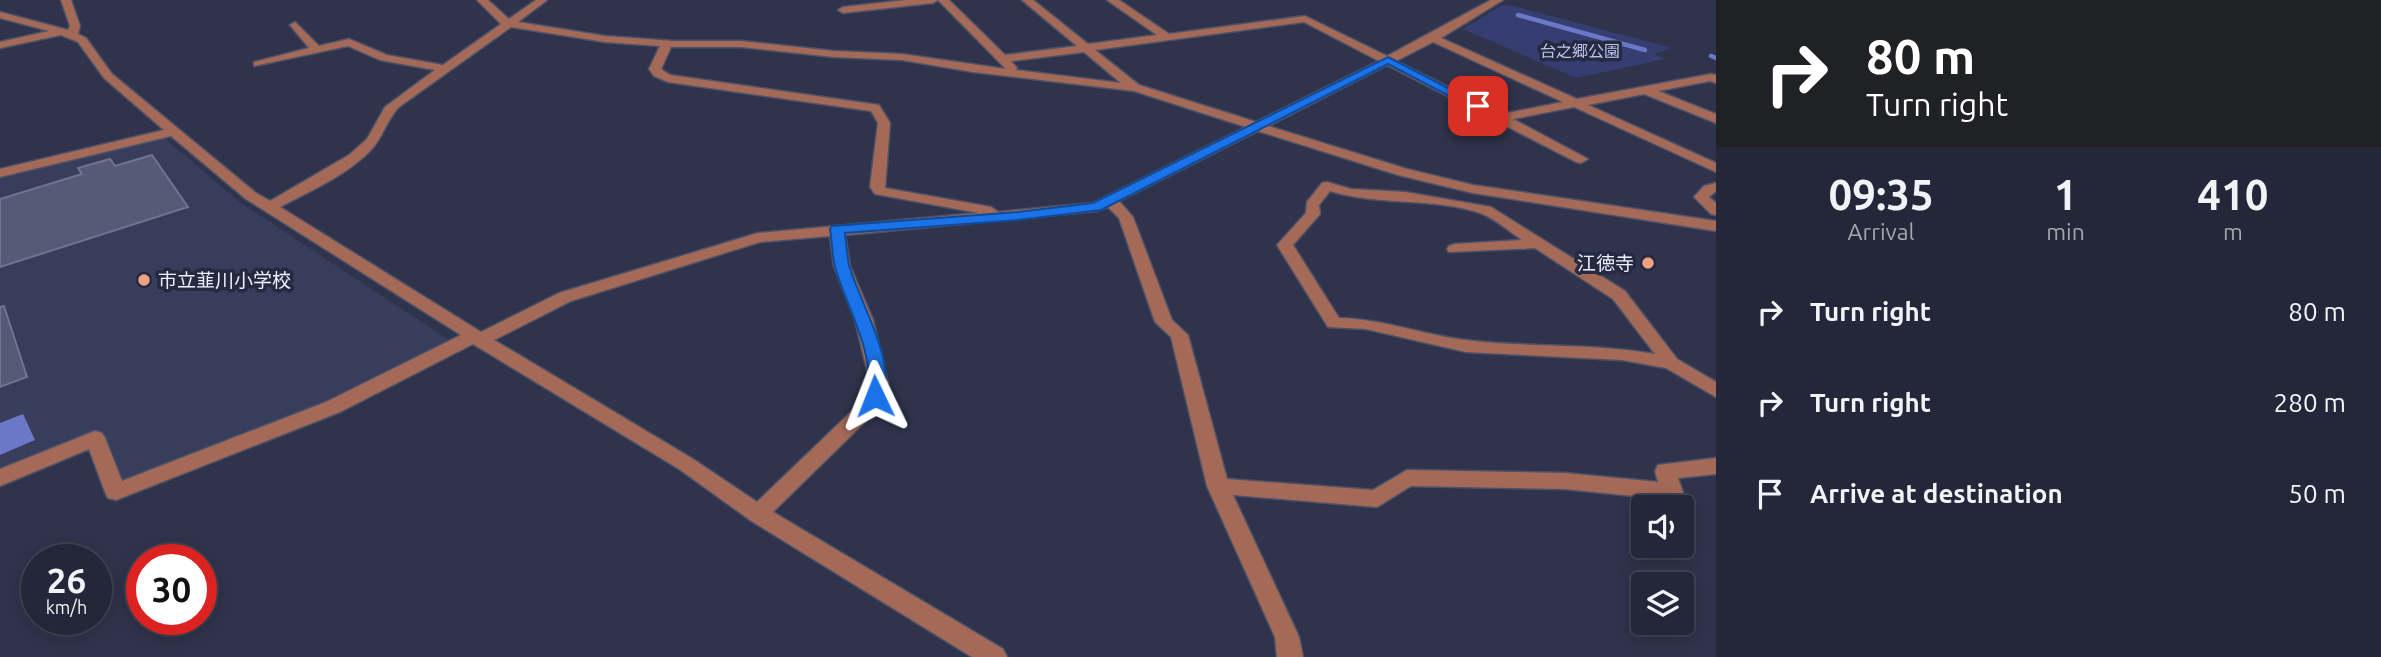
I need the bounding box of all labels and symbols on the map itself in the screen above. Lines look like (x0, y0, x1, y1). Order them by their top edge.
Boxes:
park label: 台之郷公園 (1540, 42, 1620, 60)
pin (1448, 76, 1508, 136)
place label: 江徳寺 (1577, 252, 1634, 274)
marker: 江徳寺 (1640, 255, 1656, 271)
place label: 市立韮川小学校 (158, 269, 291, 291)
marker: 市立韮川小学校 (136, 272, 152, 288)
position arrow (838, 359, 912, 433)
speed limit sign: 30 (126, 544, 217, 635)

